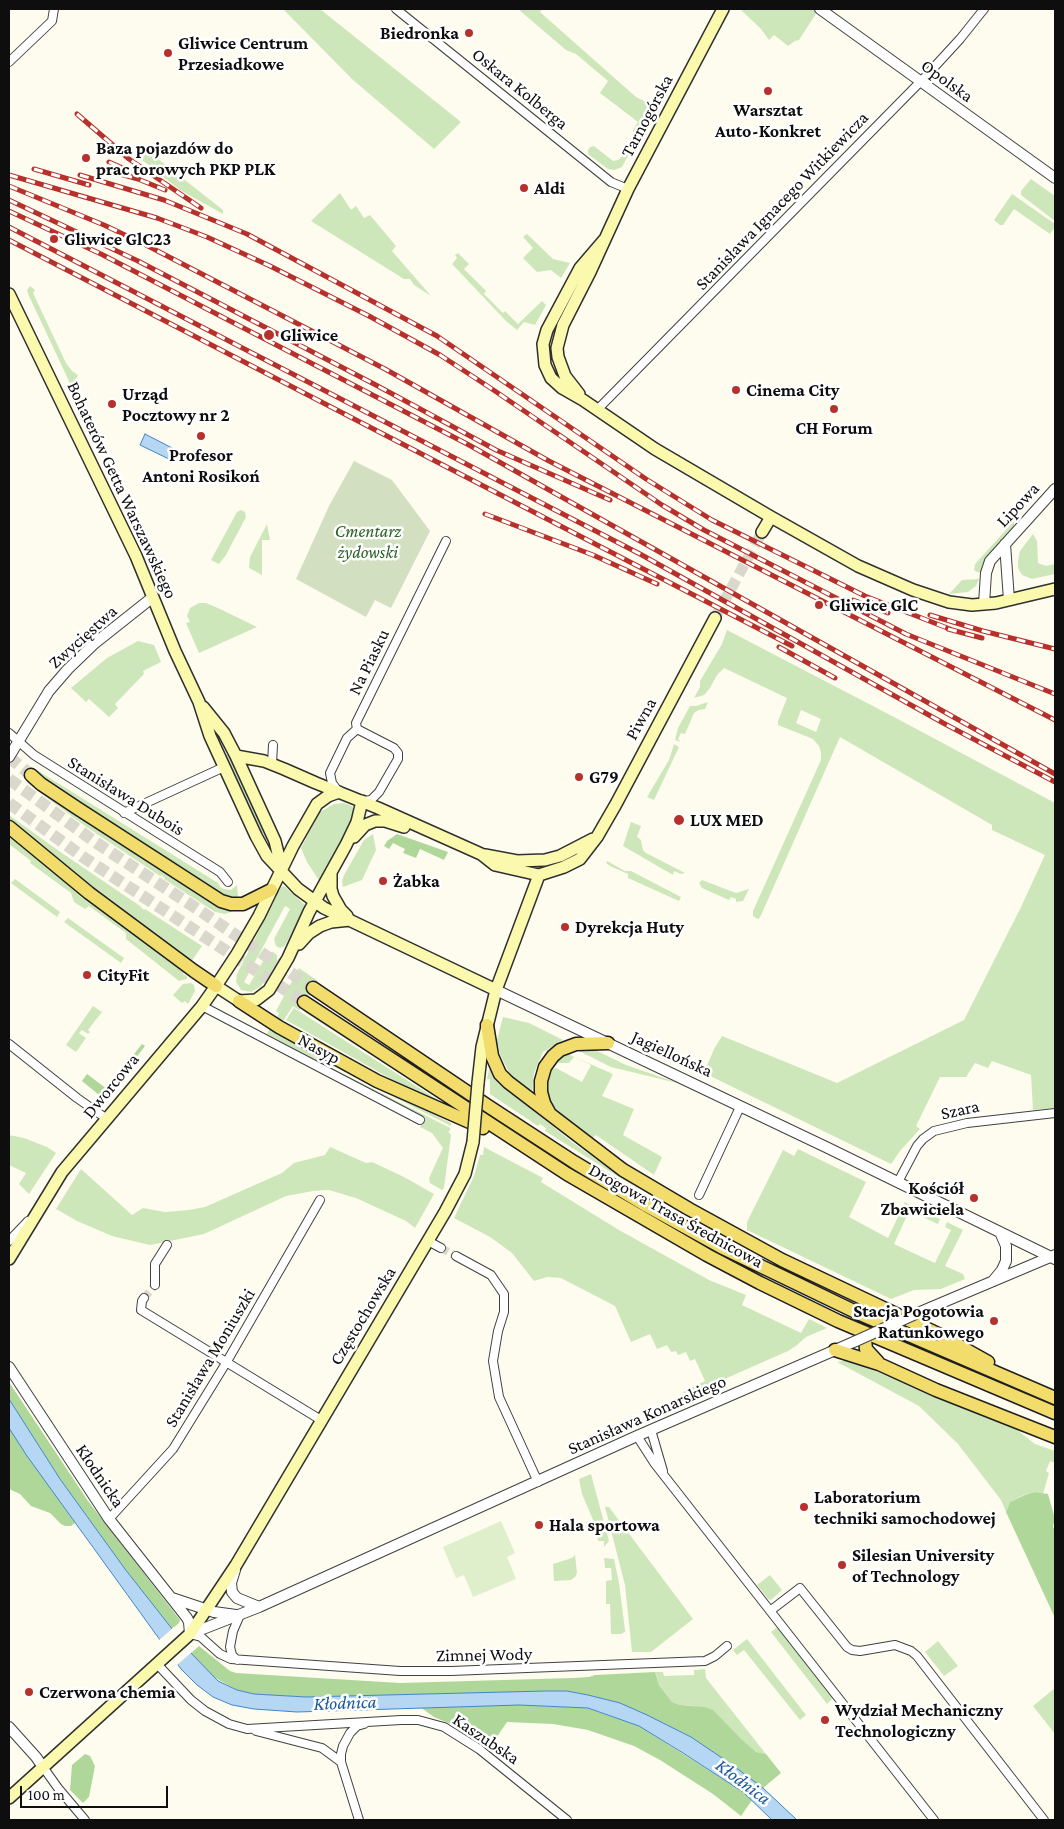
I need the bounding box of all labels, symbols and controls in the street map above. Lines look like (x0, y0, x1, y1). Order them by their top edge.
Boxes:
place label: Biedronka (380, 22, 459, 44)
marker: Biedronka (463, 27, 475, 39)
place label: Gliwice Centrum Przesiadkowe (178, 32, 308, 74)
street label: Oskara Kolberga (467, 44, 573, 134)
marker: Gliwice Centrum Przesiadkowe (162, 47, 174, 59)
street label: Opolska (917, 55, 977, 107)
street label: Tarnogórska (616, 71, 678, 161)
marker: Warsztat Auto-Konkret (762, 85, 774, 97)
place label: Warsztat Auto-Konkret (715, 99, 821, 142)
street label: Stanisława Ignacego Witkiewicza (691, 107, 873, 295)
place label: Baza pojazdów do prac torowych PKP PLK (96, 137, 275, 180)
marker: Baza pojazdów do prac torowych PKP PLK (80, 152, 92, 164)
place label: Aldi (534, 177, 565, 199)
marker: Aldi (518, 182, 530, 194)
place label: Gliwice GlC23 (64, 228, 171, 250)
marker: Gliwice GlC23 (48, 233, 60, 245)
place label: Gliwice (280, 324, 338, 346)
marker: Gliwice (262, 328, 276, 342)
street label: Bohaterów Getta Warszawskiego (62, 378, 182, 602)
place label: Cinema City (746, 379, 840, 401)
place label: Urząd Pocztowy nr 2 (122, 383, 230, 426)
marker: Cinema City (730, 384, 742, 396)
marker: Urząd Pocztowy nr 2 (106, 398, 118, 410)
marker: CH Forum (828, 403, 840, 415)
place label: CH Forum (795, 417, 873, 439)
marker: Profesor Antoni Rosikoń (195, 430, 207, 442)
place label: Profesor Antoni Rosikoń (142, 444, 260, 486)
street label: Lipowa (992, 478, 1044, 532)
park label: Cmentarz żydowski (335, 520, 401, 562)
place label: Gliwice GlC (829, 594, 918, 616)
marker: Gliwice GlC (813, 599, 825, 611)
street label: Zwycięstwa (44, 601, 122, 673)
street label: Na Piasku (344, 626, 394, 698)
street label: Piwna (621, 694, 661, 744)
street label: Stanisława Dubois (64, 752, 188, 840)
place label: G79 (589, 766, 619, 788)
marker: G79 (573, 771, 585, 783)
place label: LUX MED (690, 809, 764, 831)
marker: LUX MED (672, 813, 686, 827)
place label: Żabka (393, 870, 440, 892)
marker: Żabka (377, 875, 389, 887)
place label: Dyrekcja Huty (575, 916, 684, 938)
marker: Dyrekcja Huty (559, 921, 571, 933)
place label: CityFit (97, 964, 149, 986)
marker: CityFit (81, 969, 93, 981)
street label: Jagiellońska (628, 1026, 716, 1082)
street label: Nasyp (294, 1029, 344, 1069)
street label: Dworcowa (78, 1049, 144, 1123)
street label: Szara (939, 1095, 981, 1125)
street label: Drogowa Trasa Średnicowa (585, 1159, 767, 1273)
place label: Kościół Zbawiciela (881, 1177, 964, 1220)
marker: Kościół Zbawiciela (968, 1192, 980, 1204)
street label: Częstochowska (325, 1263, 401, 1369)
street label: Stanisława Moniuszki (160, 1285, 260, 1431)
place label: Stacja Pogotowia Ratunkowego (853, 1300, 984, 1342)
marker: Stacja Pogotowia Ratunkowego (988, 1315, 1000, 1327)
street label: Stanisława Konarskiego (564, 1370, 730, 1460)
street label: Kłodnicka (71, 1440, 129, 1512)
place label: Laboratorium techniki samochodowej (814, 1486, 996, 1528)
marker: Laboratorium techniki samochodowej (798, 1501, 810, 1513)
place label: Hala sportowa (549, 1514, 660, 1536)
marker: Hala sportowa (533, 1519, 545, 1531)
place label: Silesian University of Technology (852, 1544, 994, 1586)
marker: Silesian University of Technology (836, 1559, 848, 1571)
street label: Zimnej Wody (436, 1643, 532, 1667)
place label: Czerwona chemia (39, 1681, 176, 1703)
marker: Czerwona chemia (23, 1686, 35, 1698)
water label: Kłodnica (313, 1691, 377, 1715)
place label: Wydział Mechaniczny Technologiczny (835, 1699, 1003, 1742)
street label: Kaszubska (449, 1709, 523, 1769)
marker: Wydział Mechaniczny Technologiczny (819, 1714, 831, 1726)
water label: Kłodnica (711, 1754, 775, 1810)
scale bar (22, 1776, 170, 1808)
text: 100 m (28, 1787, 65, 1803)

